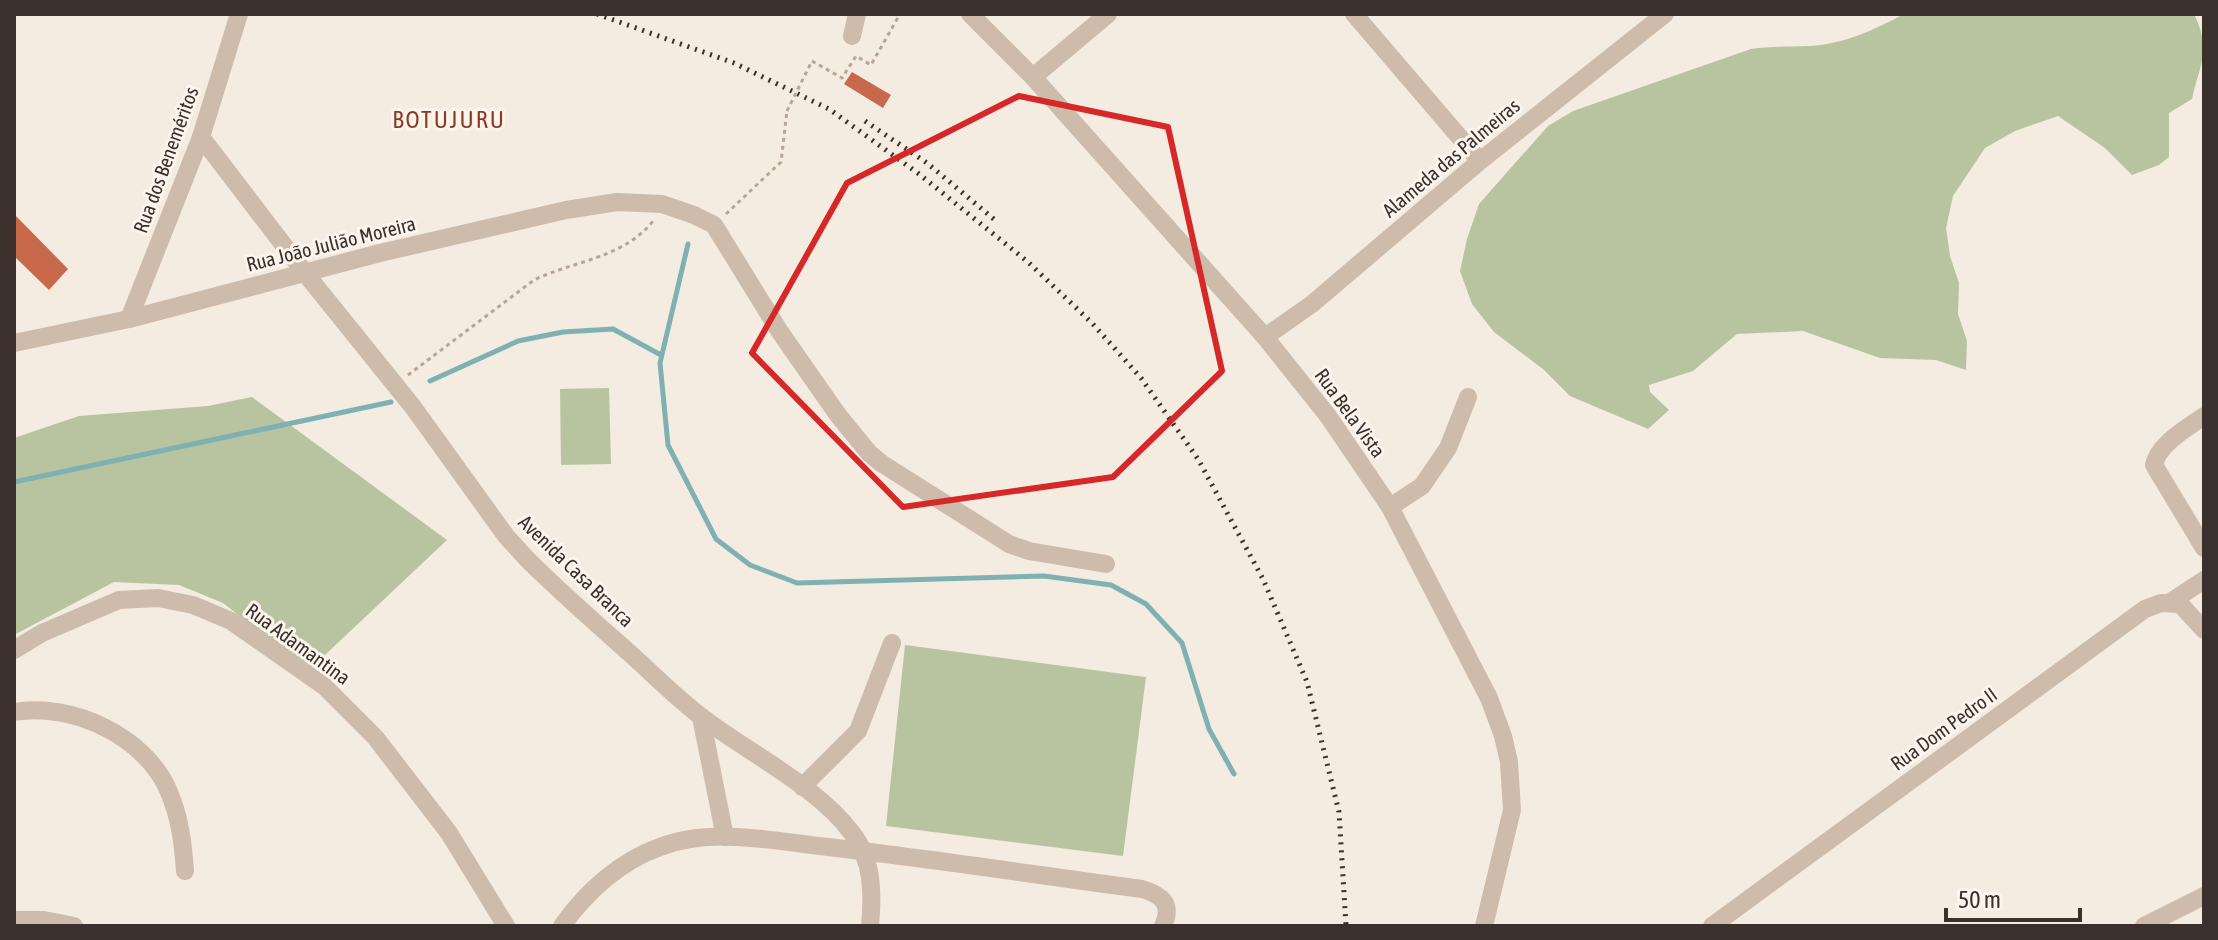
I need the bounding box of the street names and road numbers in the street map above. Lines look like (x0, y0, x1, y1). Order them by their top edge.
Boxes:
street label: Rua dos Beneméritos (128, 84, 203, 236)
street label: Alameda das Palmeiras (1377, 94, 1524, 222)
street label: Rua João Julião Moreira (244, 211, 418, 276)
street label: Rua Bela Vista (1310, 364, 1390, 462)
street label: Avenida Casa Branca (514, 510, 639, 631)
street label: Rua Adamantina (242, 598, 355, 689)
street label: Rua Dom Pedro II (1886, 682, 2001, 775)

